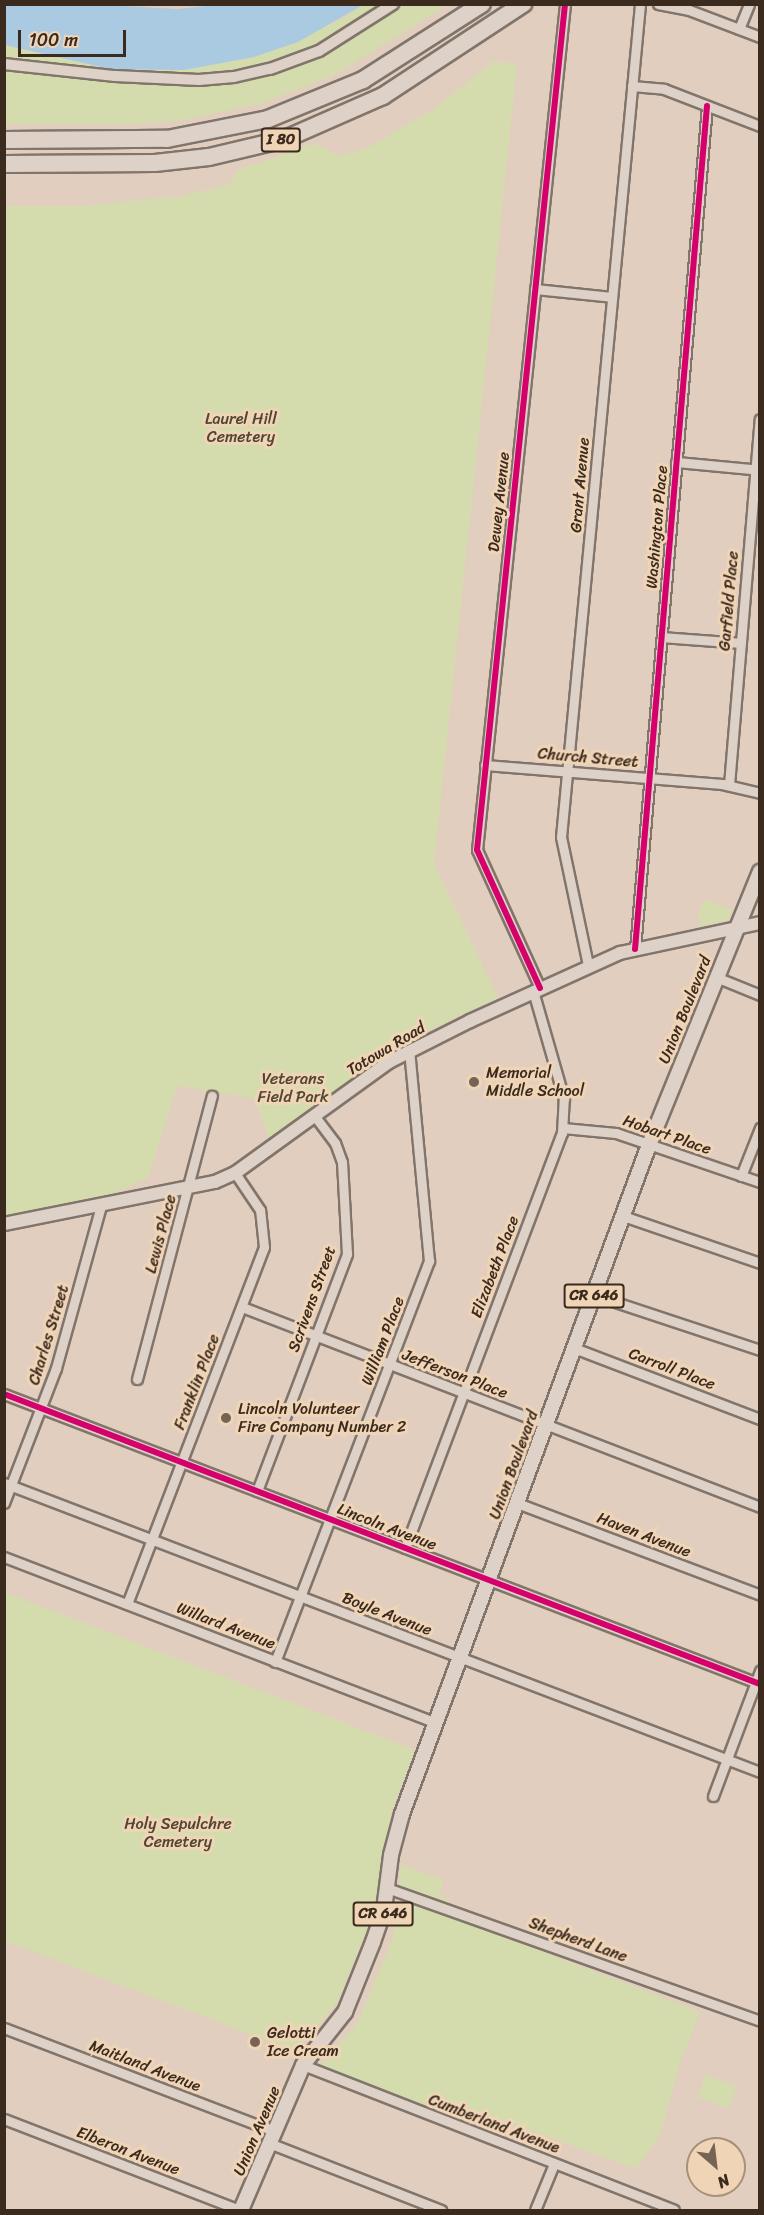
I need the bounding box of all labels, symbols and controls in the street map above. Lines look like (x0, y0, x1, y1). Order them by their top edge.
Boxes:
scale bar (21, 18, 129, 56)
text: 100 m (29, 24, 78, 56)
road number: I 80 (260, 128, 302, 152)
park label: Laurel Hill Cemetery (205, 409, 277, 447)
street label: Grant Avenue (566, 437, 594, 533)
street label: Dewey Avenue (484, 451, 514, 553)
street label: Washington Place (642, 465, 672, 589)
street label: Garfield Place (715, 550, 743, 652)
street label: Church Street (537, 744, 639, 772)
street label: Union Boulevard (655, 954, 715, 1066)
street label: Totowa Road (343, 1018, 429, 1080)
place label: Memorial Middle School (486, 1063, 585, 1101)
park label: Veterans Field Park (257, 1069, 329, 1107)
marker: Memorial Middle School (467, 1075, 481, 1089)
street label: Hobart Place (620, 1111, 714, 1159)
street label: Lewis Place (141, 1192, 181, 1276)
street label: Elizabeth Place (467, 1213, 523, 1321)
street label: Scrivens Street (284, 1243, 340, 1355)
street label: Charles Street (25, 1283, 73, 1387)
road number: CR 646 (562, 1284, 626, 1308)
street label: William Place (357, 1294, 409, 1388)
street label: Franklin Place (170, 1332, 224, 1432)
street label: Carroll Place (626, 1344, 718, 1394)
street label: Jefferson Place (400, 1345, 510, 1403)
place label: Lincoln Volunteer Fire Company Number 2 (238, 1399, 407, 1437)
street label: Union Boulevard (485, 1408, 543, 1522)
marker: Lincoln Volunteer Fire Company Number 2 (219, 1411, 233, 1425)
street label: Lincoln Avenue (335, 1499, 439, 1555)
street label: Haven Avenue (594, 1508, 694, 1562)
street label: Boyle Avenue (339, 1588, 435, 1640)
street label: Willard Avenue (174, 1598, 278, 1654)
park label: Holy Sepulchre Cemetery (125, 1814, 231, 1852)
road number: CR 646 (352, 1902, 415, 1926)
street label: Shepherd Lane (526, 1913, 630, 1967)
place label: Gelotti Ice Cream (267, 2023, 339, 2061)
marker: Gelotti Ice Cream (248, 2035, 262, 2049)
street label: Maitland Avenue (87, 2036, 203, 2096)
street label: Union Avenue (229, 2083, 285, 2179)
street label: Cumberland Avenue (426, 2090, 562, 2158)
street label: Elberon Avenue (74, 2123, 182, 2179)
north arrow (686, 2137, 746, 2197)
text: N (712, 2166, 735, 2197)

